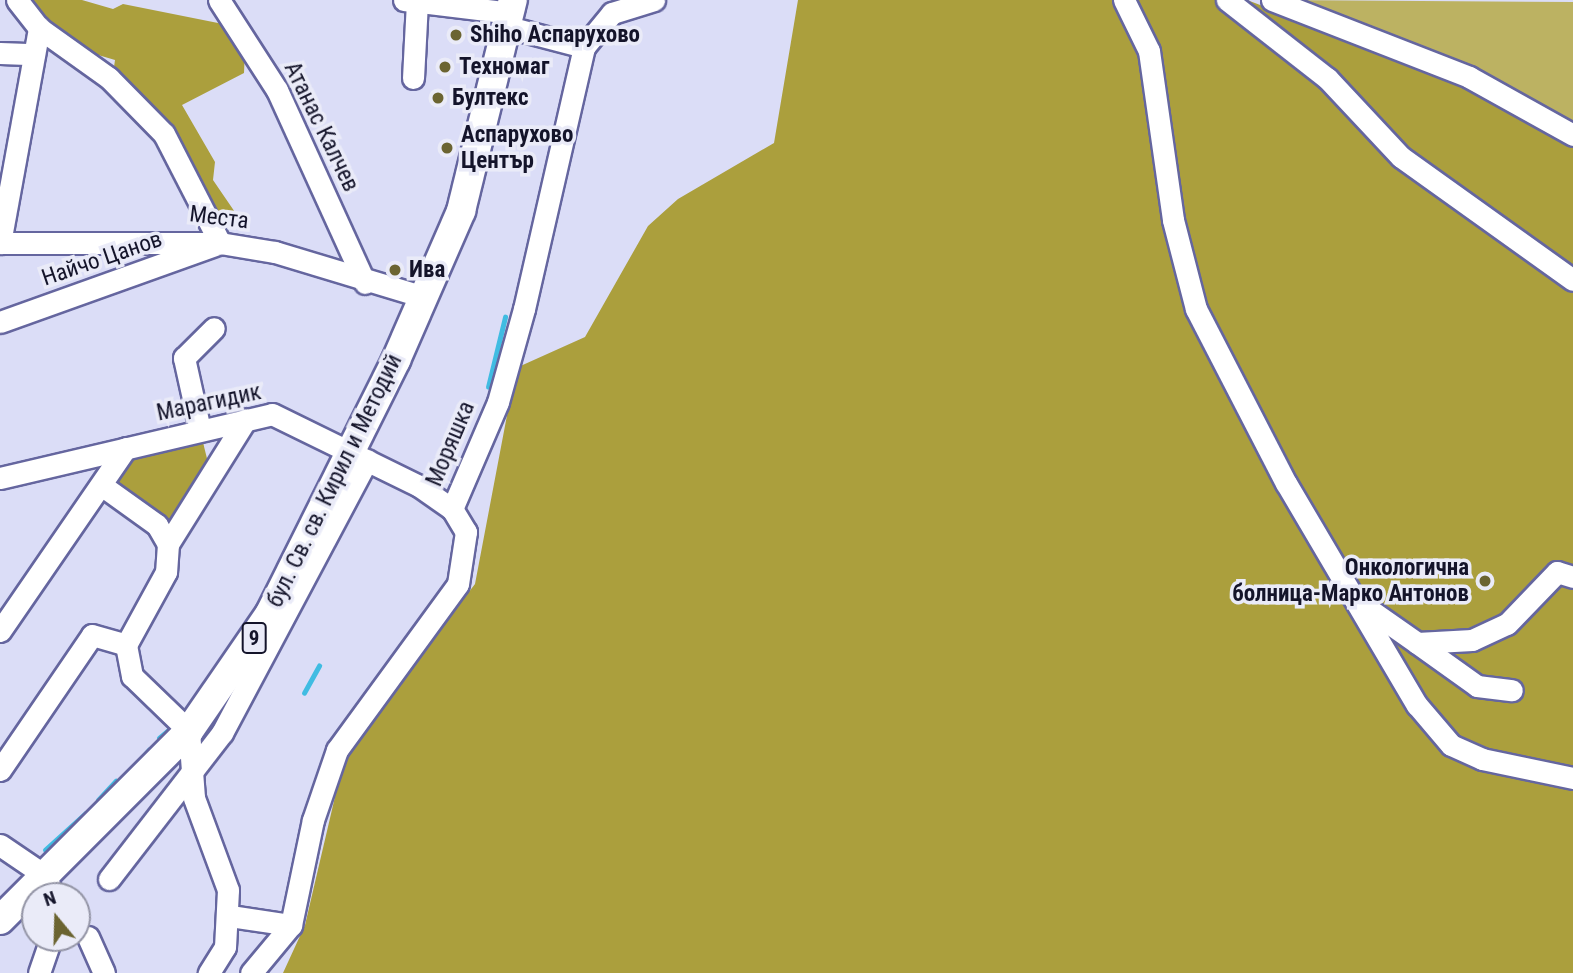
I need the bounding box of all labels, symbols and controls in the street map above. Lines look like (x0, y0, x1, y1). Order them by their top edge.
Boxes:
place label: Shiho Аспарухово (470, 21, 640, 49)
marker: Shiho Аспарухово (448, 27, 464, 43)
place label: Техномаг (459, 53, 549, 81)
street label: Атанас Калчев (278, 58, 364, 196)
marker: Техномаг (437, 59, 453, 75)
place label: Бултекс (452, 84, 529, 112)
marker: Бултекс (430, 90, 446, 106)
place label: Аспарухово Център (461, 121, 573, 175)
marker: Аспарухово Център (439, 140, 455, 156)
street label: Места (188, 201, 250, 235)
street label: Найчо Цанов (38, 226, 166, 292)
place label: Ива (409, 256, 445, 284)
marker: Ива (387, 262, 403, 278)
street label: бул. Св. св. Кирил и Методий (262, 350, 408, 612)
street label: Марагидик (154, 378, 264, 428)
street label: Моряшка (421, 397, 481, 491)
place label: Онкологична болница-Марко Антонов (1232, 554, 1469, 608)
marker: Онкологична болница-Марко Антонов (1475, 571, 1495, 591)
road number: 9 (240, 620, 268, 656)
north arrow (21, 882, 91, 952)
text: N (40, 886, 59, 911)

